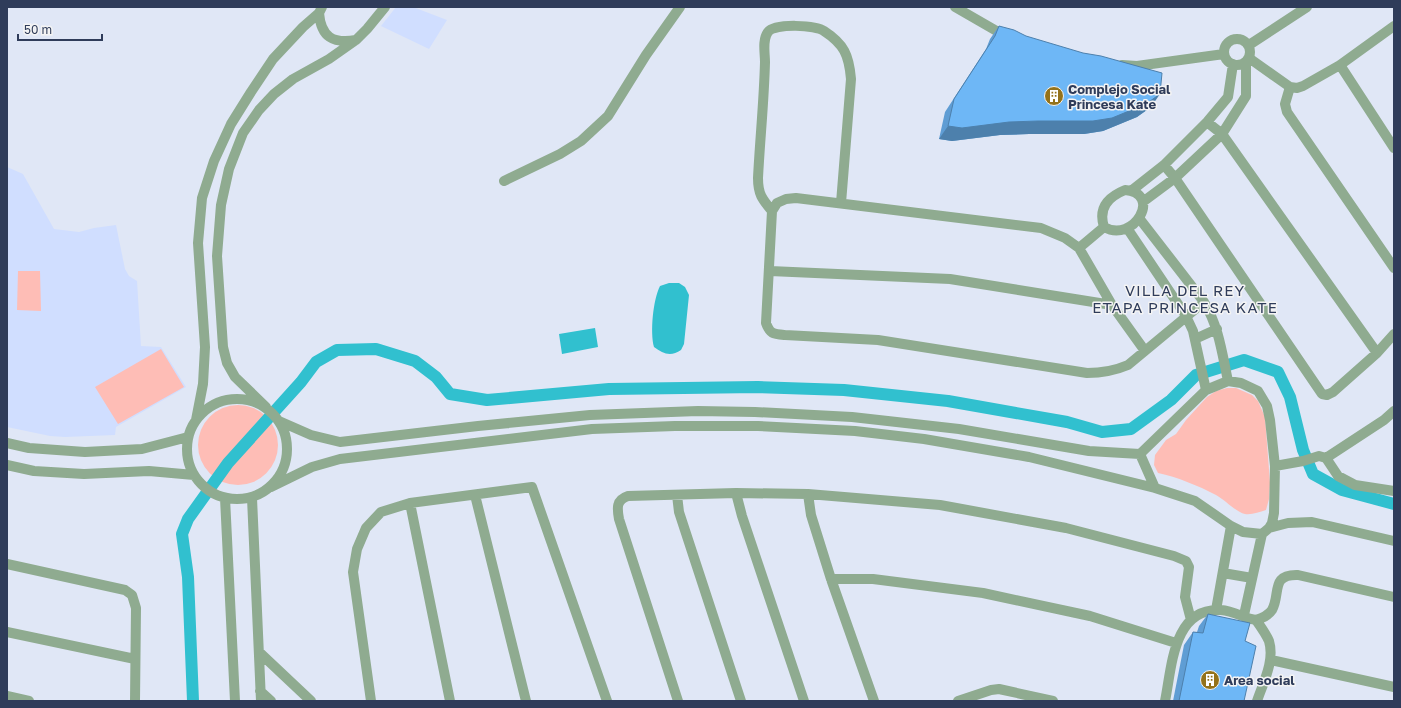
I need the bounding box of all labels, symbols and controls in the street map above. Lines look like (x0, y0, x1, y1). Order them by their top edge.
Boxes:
scale bar (18, 16, 102, 42)
text: 50 m (24, 22, 52, 37)
place label: Complejo Social Princesa Kate (1068, 81, 1171, 112)
building icon: Complejo Social Princesa Kate (1043, 85, 1065, 107)
district label: VILLA DEL REY ETAPA PRINCESA KATE (1092, 281, 1278, 316)
building icon: Area social (1199, 669, 1221, 691)
place label: Area social (1224, 672, 1295, 688)

